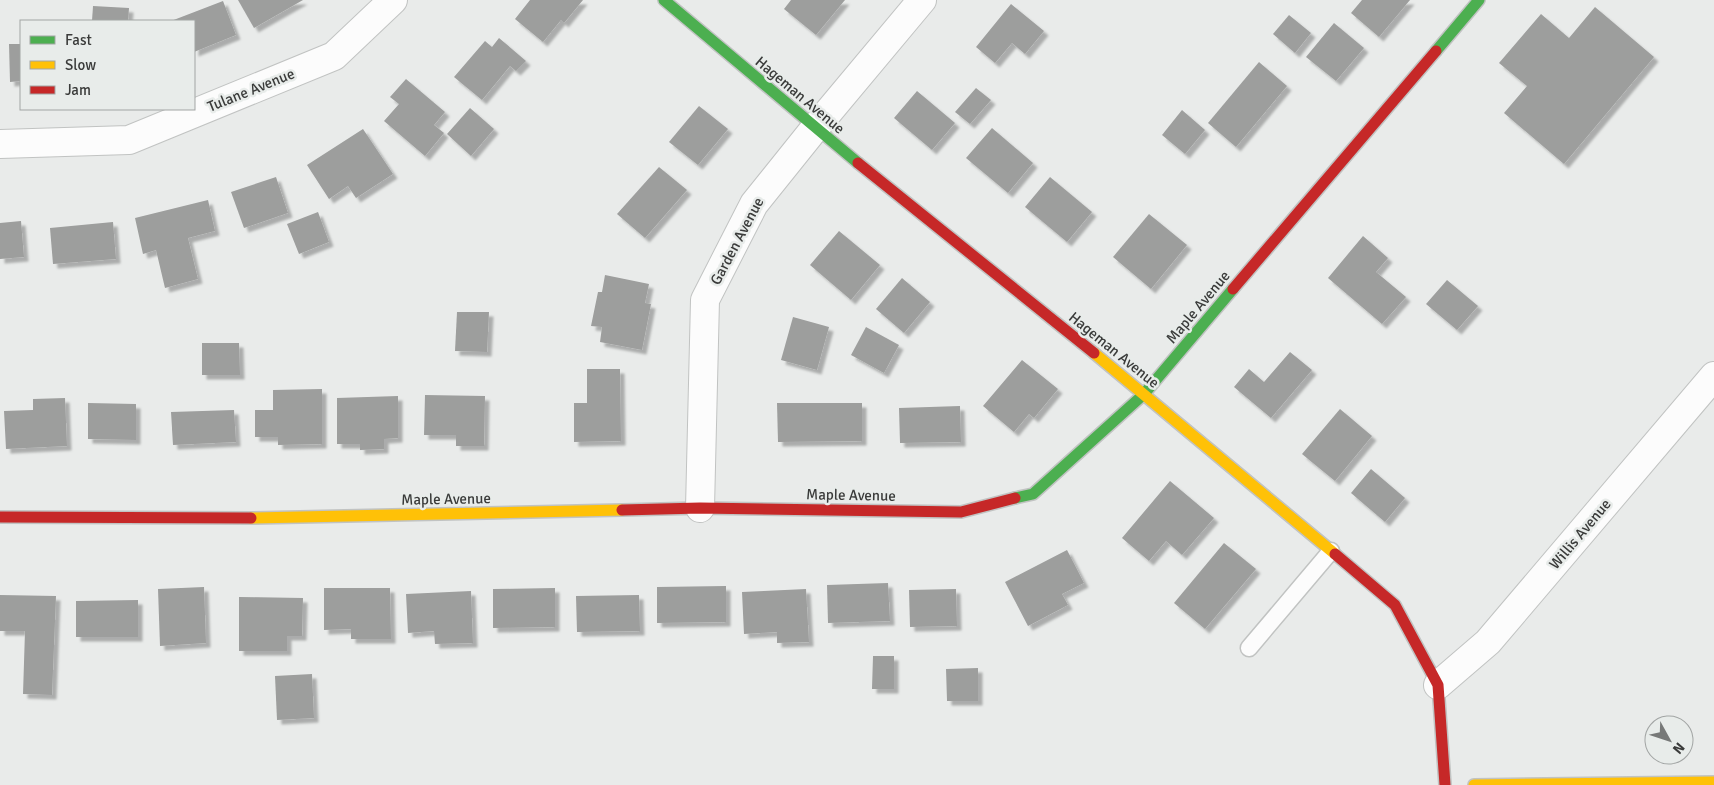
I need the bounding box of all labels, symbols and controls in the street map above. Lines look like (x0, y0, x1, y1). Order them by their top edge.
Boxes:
legend (20, 20, 195, 110)
text: Fast (65, 31, 92, 49)
street label: Hageman Avenue (752, 52, 848, 138)
text: Slow (65, 56, 96, 74)
street label: Tulane Avenue (205, 64, 297, 116)
text: Jam (65, 81, 91, 99)
street label: Garden Avenue (706, 194, 768, 288)
street label: Maple Avenue (1162, 267, 1234, 347)
street label: Hageman Avenue (1065, 308, 1163, 392)
street label: Maple Avenue (806, 485, 896, 505)
street label: Maple Avenue (401, 489, 491, 509)
street label: Willis Avenue (1545, 495, 1615, 573)
north arrow (1644, 715, 1694, 765)
text: N (1669, 739, 1688, 757)

